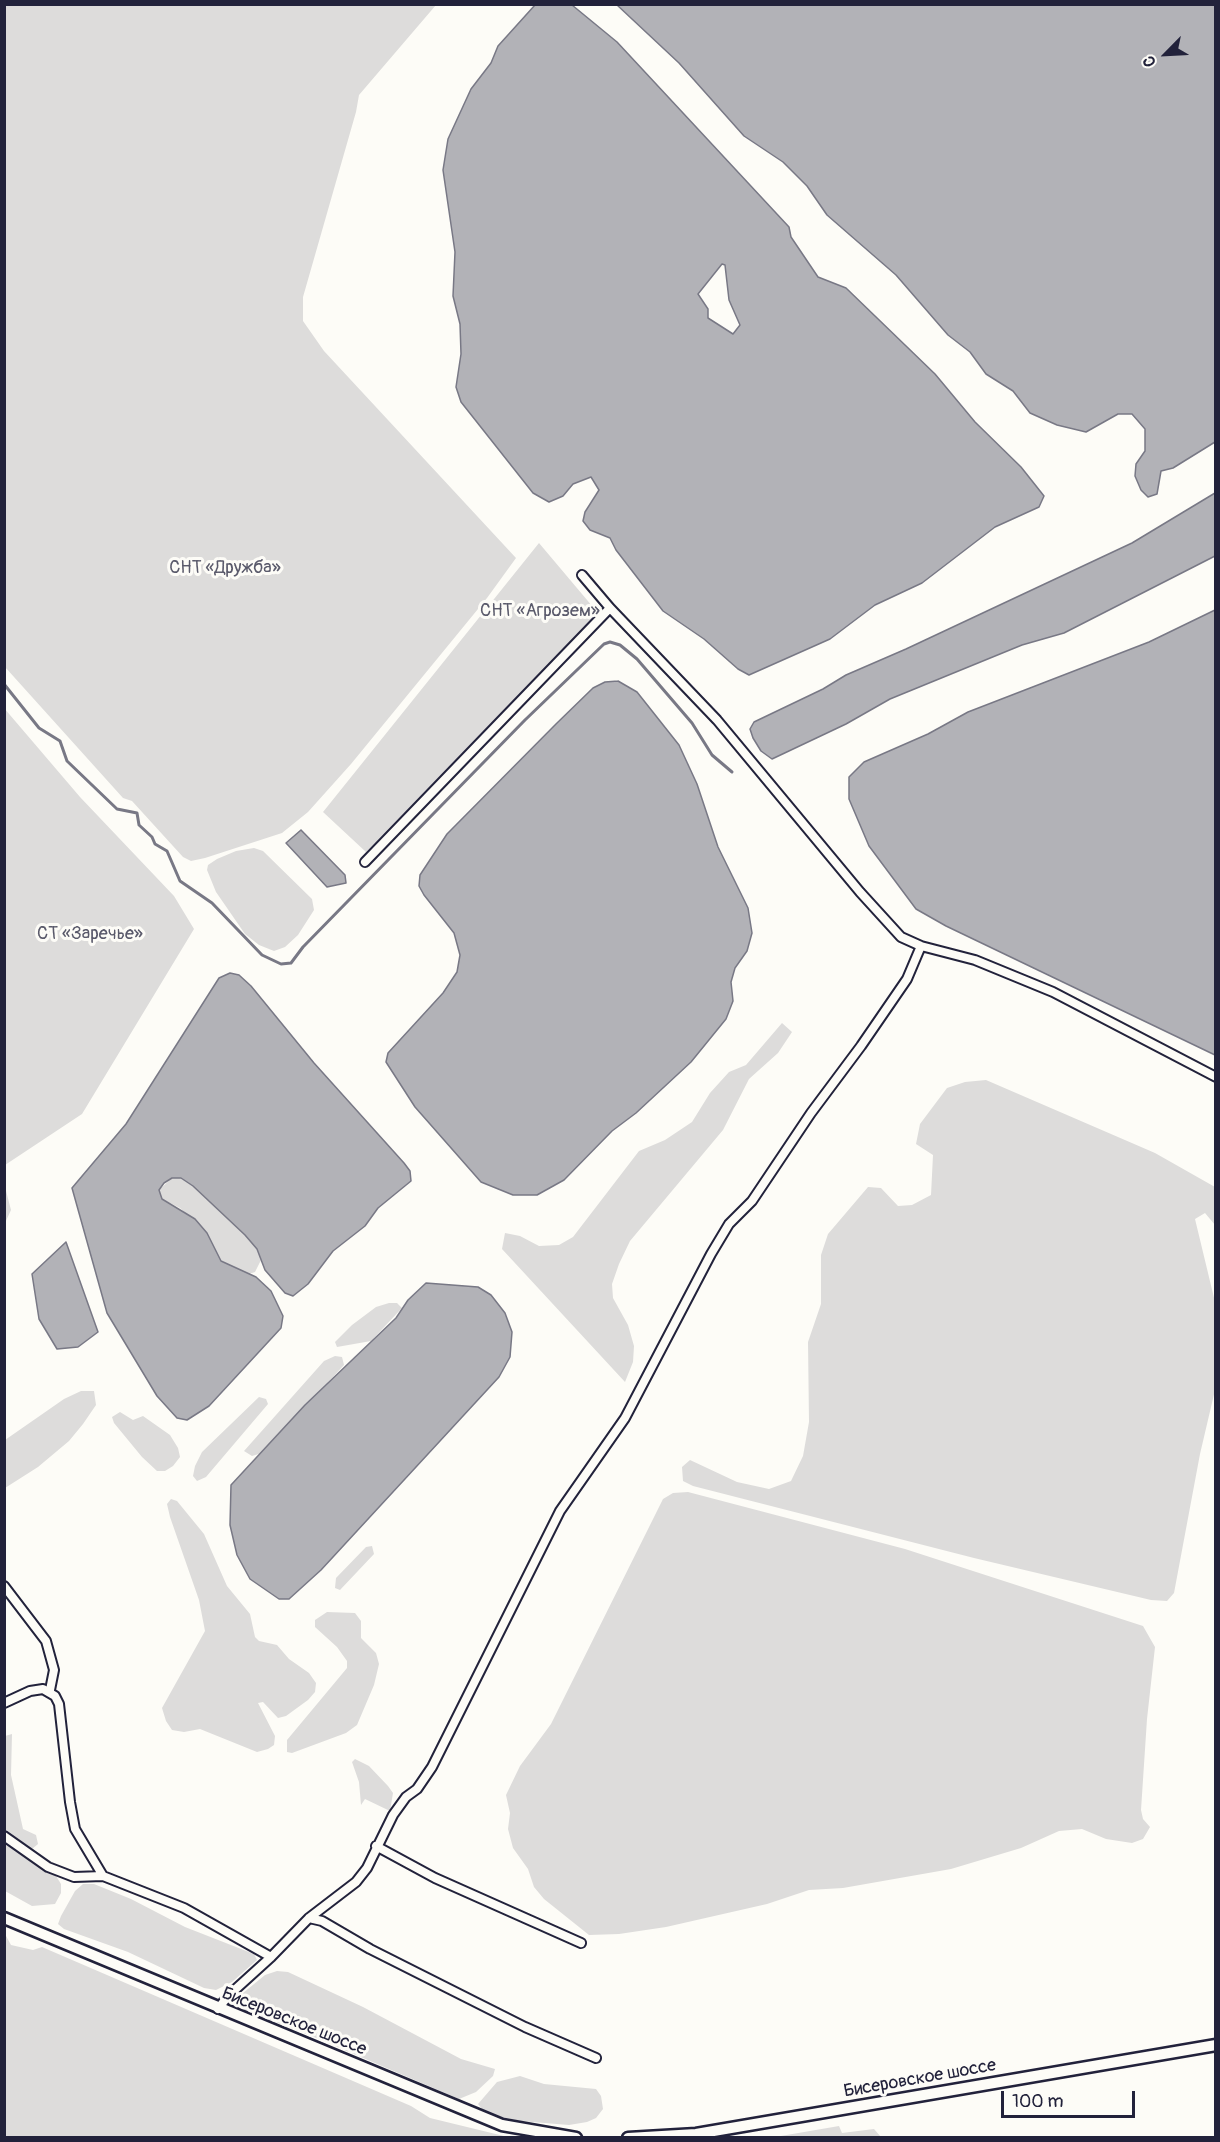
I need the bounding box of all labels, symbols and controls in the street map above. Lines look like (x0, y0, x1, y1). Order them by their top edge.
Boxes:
north arrow (1136, 24, 1196, 84)
text: С (1138, 53, 1161, 70)
park label: СНТ «Дружба» (169, 557, 281, 579)
park label: СНТ «Агрозем» (480, 600, 600, 622)
park label: СТ «Заречье» (37, 923, 143, 945)
street label: Бисеровское шоссе (218, 1983, 370, 2061)
street label: Бисеровское шоссе (842, 2055, 998, 2103)
scale bar (1004, 2079, 1138, 2117)
text: 100 m (1012, 2090, 1064, 2113)

